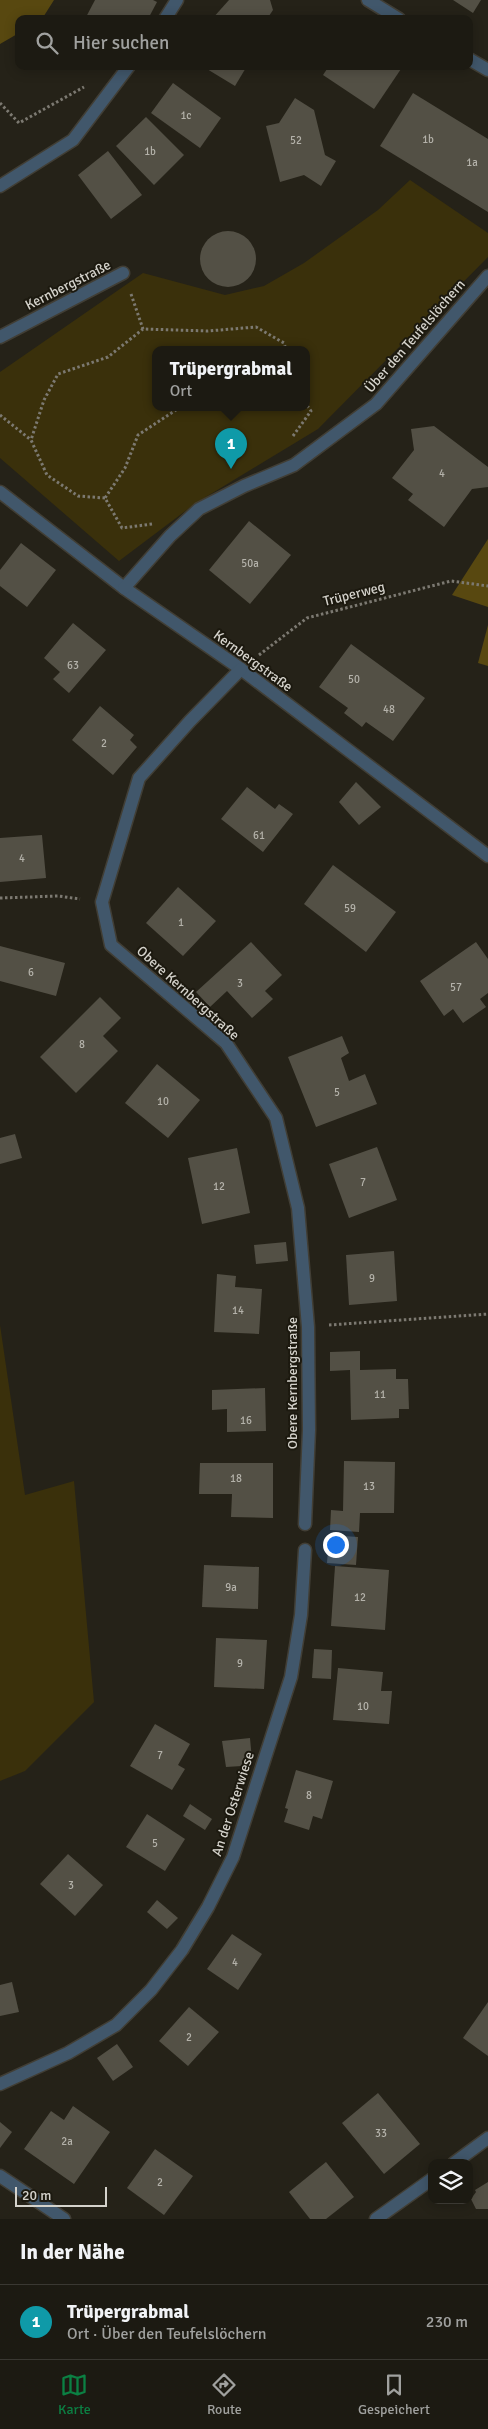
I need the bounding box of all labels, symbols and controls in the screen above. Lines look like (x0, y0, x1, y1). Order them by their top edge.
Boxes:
search box (15, 15, 473, 70)
icon: search (33, 29, 61, 57)
text: Hier suchen (73, 31, 169, 55)
house number: 1c (180, 109, 192, 122)
house number: 1b (422, 133, 434, 146)
house number: 52 (290, 134, 302, 147)
house number: 1b (144, 145, 156, 158)
house number: 1a (466, 156, 478, 169)
street label: Kernbergstraße (22, 256, 114, 314)
street label: Über den Teufelslöchern (361, 276, 469, 396)
popup (152, 346, 310, 411)
text: Trüpergrabmal (170, 357, 292, 381)
text: Ort (170, 381, 192, 401)
pin: 1 (215, 428, 247, 469)
house number: 4 (439, 467, 445, 480)
house number: 50a (241, 557, 259, 570)
street label: Trüperweg (321, 578, 387, 610)
street label: Kernbergstraße (210, 627, 296, 695)
house number: 63 (67, 659, 79, 672)
house number: 50 (348, 673, 360, 686)
house number: 48 (383, 703, 395, 716)
house number: 2 (101, 737, 107, 750)
house number: 61 (253, 829, 265, 842)
house number: 4 (19, 852, 25, 865)
house number: 59 (344, 902, 356, 915)
house number: 1 (178, 916, 184, 929)
street label: Obere Kernbergstraße (133, 942, 243, 1044)
house number: 6 (28, 966, 34, 979)
house number: 3 (237, 977, 243, 990)
house number: 57 (450, 981, 462, 994)
house number: 8 (79, 1038, 85, 1051)
house number: 5 (334, 1086, 340, 1099)
house number: 10 (157, 1095, 169, 1108)
house number: 7 (360, 1176, 366, 1189)
house number: 12 (213, 1180, 225, 1193)
house number: 9 (369, 1272, 375, 1285)
house number: 14 (232, 1304, 244, 1317)
street label: Obere Kernbergstraße (284, 1317, 301, 1449)
house number: 11 (374, 1388, 386, 1401)
house number: 16 (240, 1414, 252, 1427)
house number: 18 (230, 1472, 242, 1485)
house number: 13 (363, 1480, 375, 1493)
your location (323, 1532, 349, 1558)
house number: 9a (225, 1581, 237, 1594)
house number: 12 (354, 1591, 366, 1604)
house number: 9 (237, 1657, 243, 1670)
house number: 10 (357, 1700, 369, 1713)
house number: 7 (157, 1749, 163, 1762)
street label: An der Osterwiese (208, 1750, 258, 1858)
house number: 8 (306, 1789, 312, 1802)
house number: 5 (152, 1837, 158, 1850)
house number: 3 (68, 1879, 74, 1892)
house number: 4 (232, 1956, 238, 1969)
house number: 2 (186, 2031, 192, 2044)
house number: 33 (375, 2127, 387, 2140)
house number: 2a (61, 2135, 73, 2148)
map controls (428, 2159, 473, 2204)
button: layers (428, 2159, 473, 2204)
house number: 2 (157, 2176, 163, 2189)
scale bar (15, 2184, 108, 2207)
text: 20 m (22, 2187, 51, 2204)
text: In der Nähe (20, 2239, 125, 2265)
text: Trüpergrabmal (67, 2300, 189, 2324)
text: 1 (32, 2312, 40, 2332)
text: 230 m (426, 2312, 468, 2332)
text: Ort · Über den Teufelslöchern (67, 2324, 267, 2344)
tab: Karte (58, 2371, 91, 2418)
tab: Route (207, 2371, 242, 2418)
tab: Gespeichert (358, 2371, 430, 2418)

